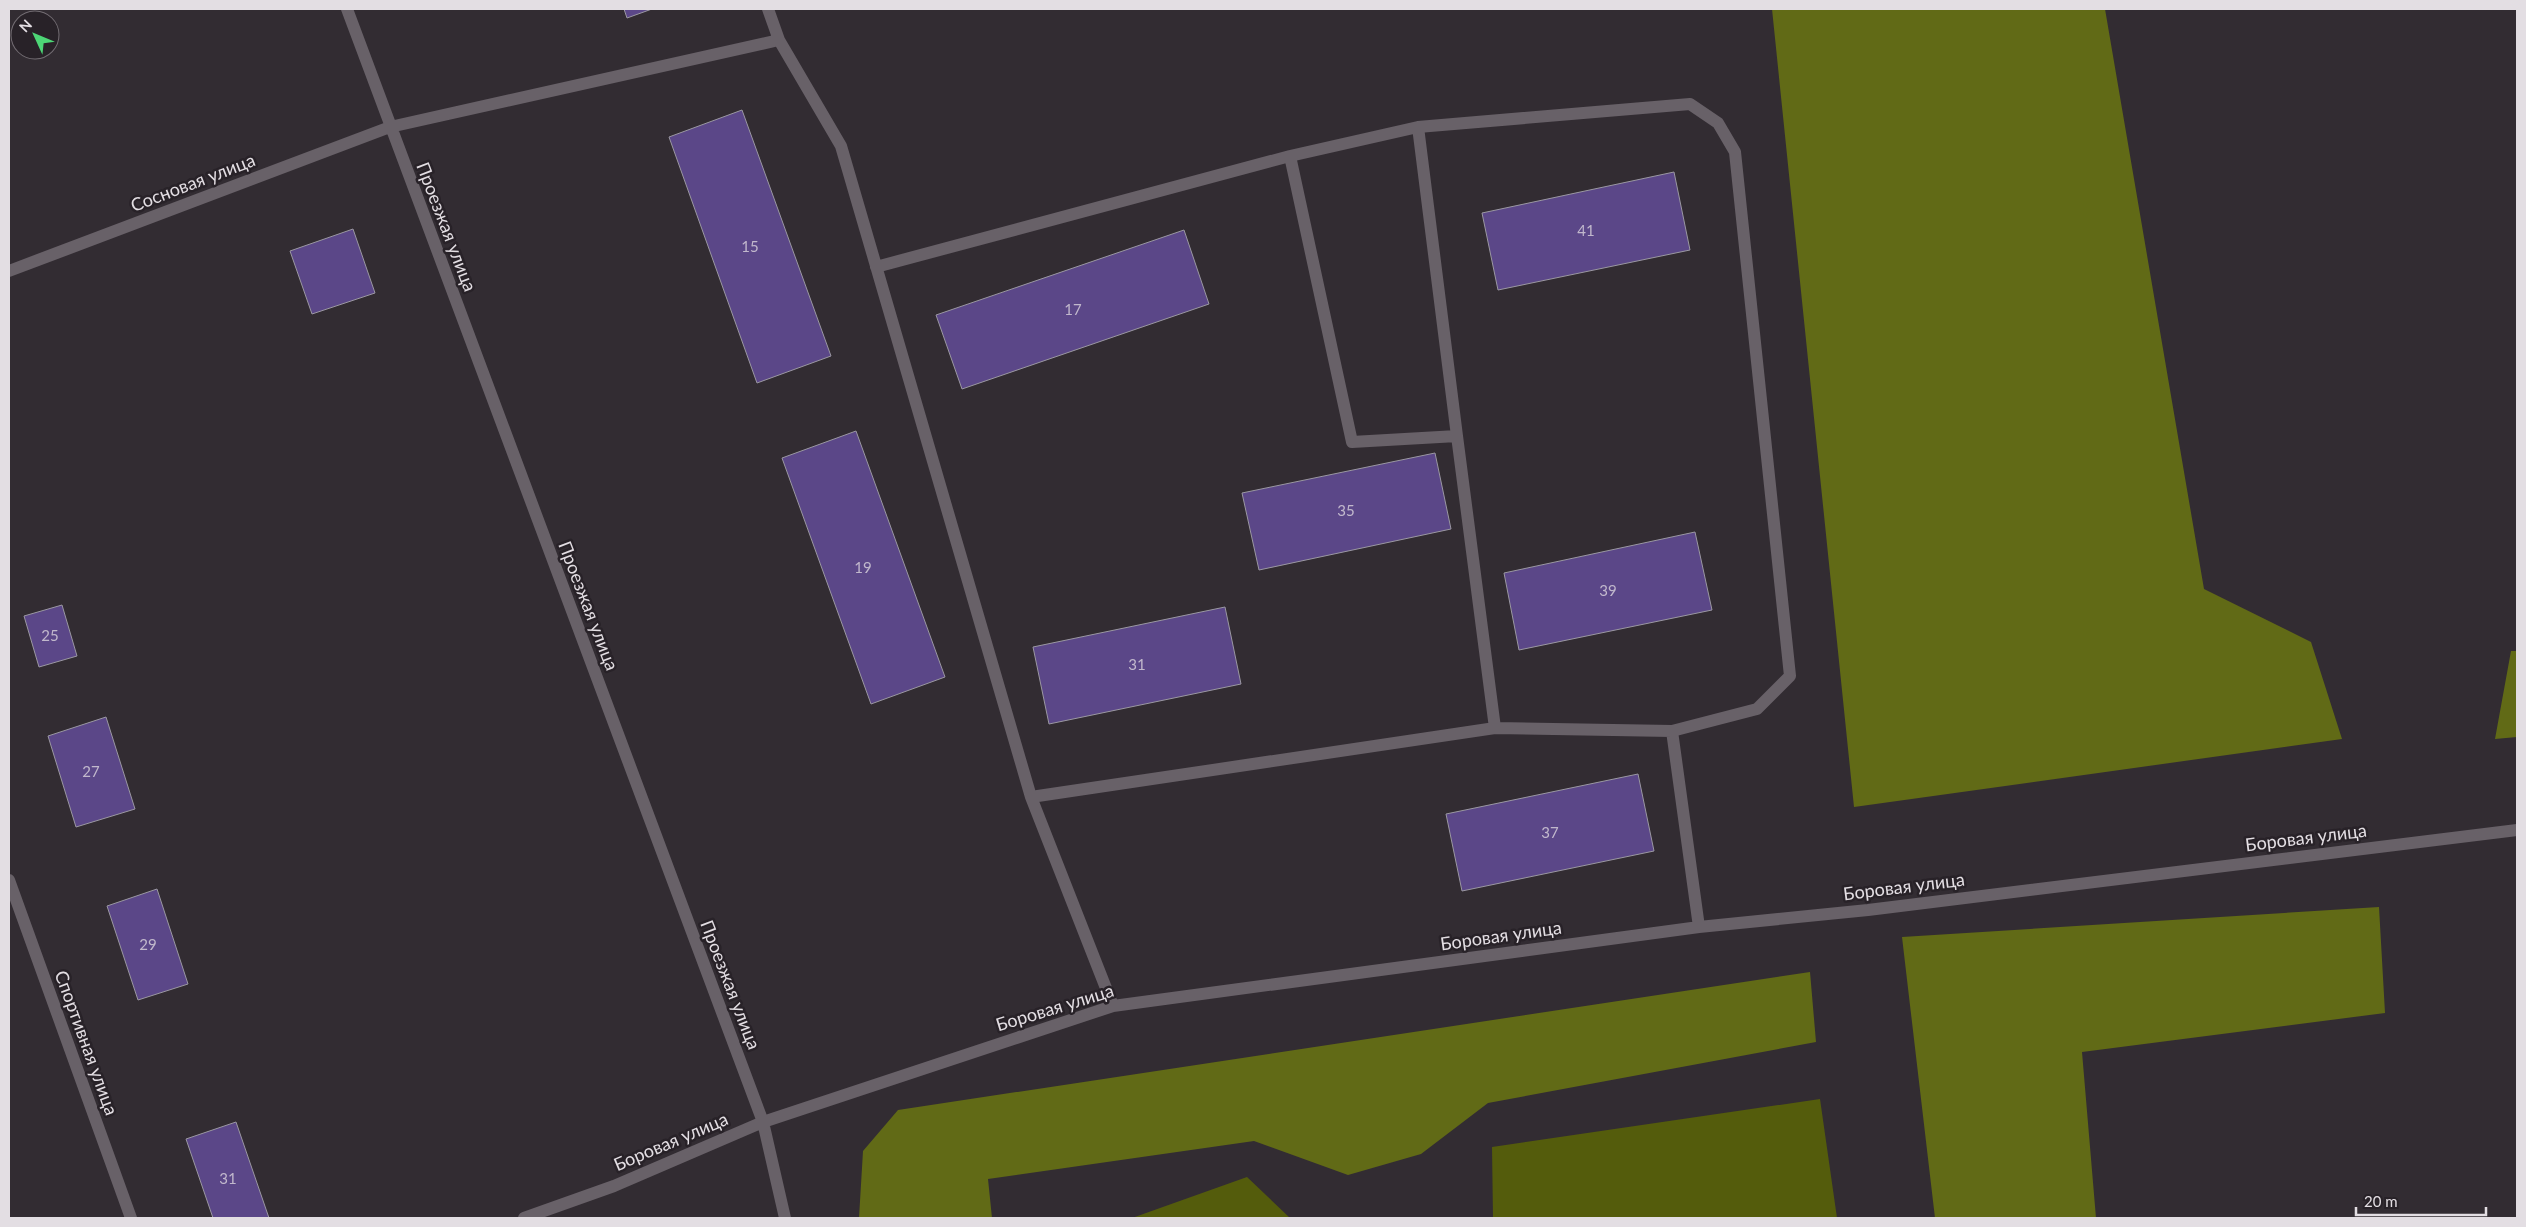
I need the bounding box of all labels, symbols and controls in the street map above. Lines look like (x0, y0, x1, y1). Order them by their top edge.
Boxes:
north arrow (10, 10, 60, 60)
text: N (15, 16, 35, 35)
street label: Сосновая улица (127, 148, 258, 216)
street label: Проезжая улица (412, 159, 482, 294)
house number: 41 (1577, 221, 1595, 239)
house number: 15 (741, 237, 759, 255)
house number: 17 (1064, 300, 1082, 318)
house number: 35 (1337, 501, 1355, 519)
street label: Проезжая улица (554, 538, 624, 673)
house number: 19 (854, 558, 872, 576)
house number: 39 (1599, 581, 1617, 599)
house number: 25 (41, 626, 59, 644)
house number: 31 (1128, 655, 1146, 673)
house number: 27 (82, 762, 100, 780)
street label: Боровая улица (2244, 819, 2368, 855)
house number: 37 (1541, 823, 1559, 841)
street label: Боровая улица (1842, 868, 1966, 904)
street label: Боровая улица (1439, 916, 1563, 954)
street label: Проезжая улица (696, 917, 766, 1052)
house number: 29 (139, 935, 157, 953)
street label: Спортивная улица (51, 967, 123, 1118)
street label: Боровая улица (993, 979, 1116, 1035)
street label: Боровая улица (610, 1107, 731, 1175)
house number: 31 (219, 1169, 237, 1187)
scale bar (2356, 1184, 2486, 1216)
text: 20 m (2364, 1192, 2398, 1210)

